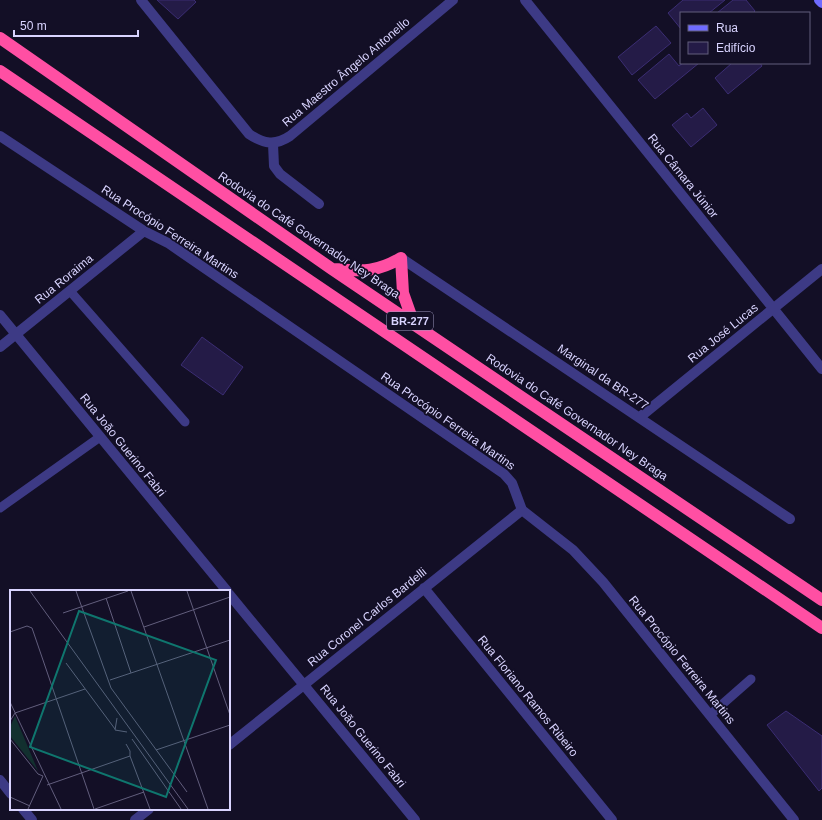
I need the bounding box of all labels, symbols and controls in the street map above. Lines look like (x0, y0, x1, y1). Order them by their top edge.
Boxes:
scale bar (14, 12, 138, 38)
legend (680, 12, 810, 64)
street label: Rua Maestro Ângelo Antonello (279, 14, 413, 129)
text: 50 m (20, 19, 47, 33)
text: Rua (716, 21, 738, 35)
text: Edifício (716, 41, 756, 55)
street label: Rua Câmara Júnior (645, 131, 721, 221)
street label: Rodovia do Café Governador Ney Braga (215, 169, 403, 301)
street label: Rua Procópio Ferreira Martins (99, 182, 241, 282)
street label: Rua Roraima (32, 251, 96, 307)
street label: Rua José Lucas (685, 300, 761, 366)
road number: BR-277 (387, 312, 433, 330)
street label: Marginal da BR-277 (555, 341, 651, 413)
street label: Rodovia do Café Governador Ney Braga (483, 351, 671, 483)
street label: Rua Procópio Ferreira Martins (378, 369, 518, 473)
street label: Rua João Guerino Fabri (77, 391, 169, 499)
street label: Rua Coronel Carlos Bardelli (305, 565, 429, 669)
inset map (10, 590, 230, 810)
street label: Rua Procópio Ferreira Martins (626, 593, 738, 727)
street label: Rua Floriano Ramos Ribeiro (475, 633, 581, 759)
street label: Rua João Guerino Fabri (317, 682, 409, 790)

